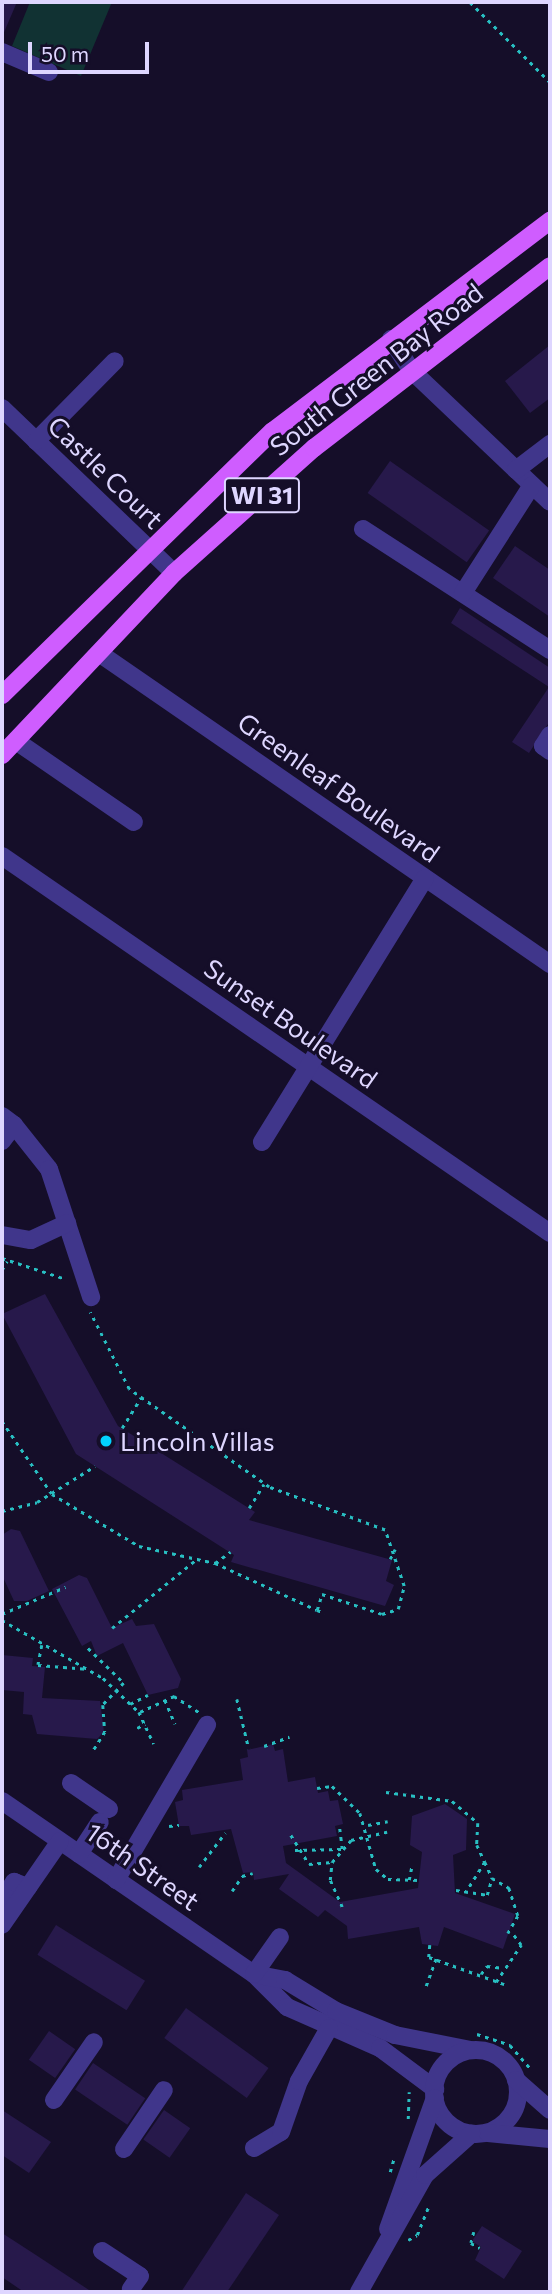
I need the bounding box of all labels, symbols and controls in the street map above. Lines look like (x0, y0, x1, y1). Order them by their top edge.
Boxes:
scale bar (32, 28, 152, 72)
text: 50 m (41, 41, 89, 66)
street label: South Green Bay Road (263, 276, 489, 462)
street label: Castle Court (42, 409, 170, 535)
road number: WI 31 (224, 474, 300, 516)
street label: Greenleaf Boulevard (232, 706, 446, 868)
street label: Sunset Boulevard (198, 952, 384, 1094)
place label: Lincoln Villas (120, 1425, 275, 1457)
marker: Lincoln Villas (98, 1433, 114, 1449)
street label: 16th Street (80, 1816, 206, 1916)

